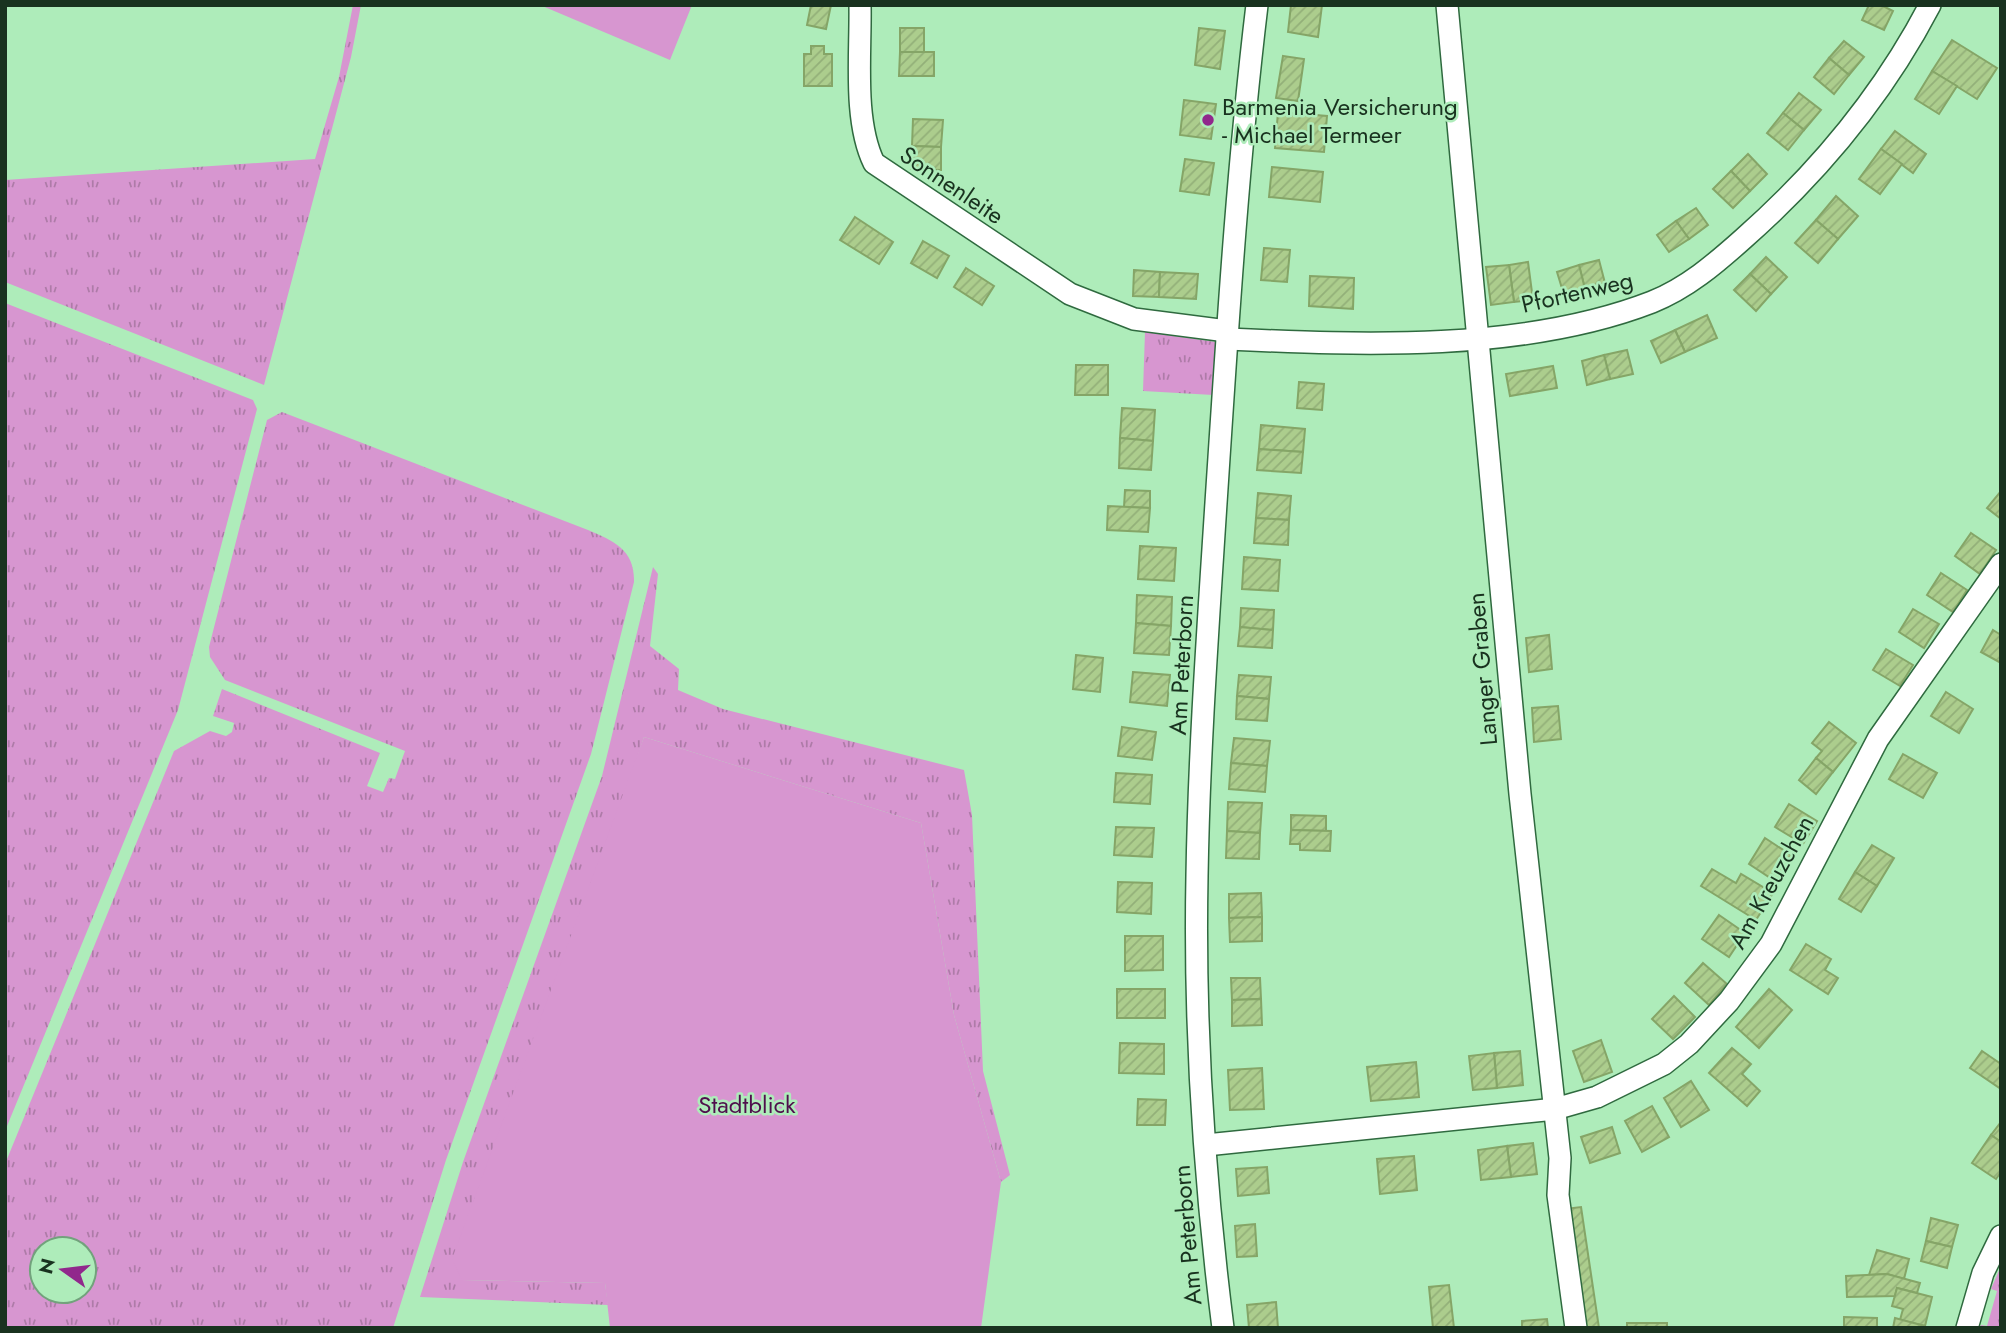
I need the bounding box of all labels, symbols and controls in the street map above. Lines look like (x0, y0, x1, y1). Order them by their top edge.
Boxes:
place label: Barmenia Versicherung - Michael Termeer (1222, 89, 1458, 152)
marker: Barmenia Versicherung - Michael Termeer (1200, 112, 1216, 128)
street label: Sonnenleite (893, 137, 1011, 233)
street label: Pfortenweg (1518, 262, 1636, 322)
street label: Langer Graben (1458, 591, 1506, 747)
street label: Am Peterborn (1160, 594, 1202, 736)
street label: Am Kreuzchen (1720, 809, 1822, 955)
park label: Stadtblick (698, 1087, 796, 1122)
street label: Am Peterborn (1163, 1163, 1211, 1307)
north arrow (28, 1235, 98, 1305)
text: N (32, 1255, 62, 1277)

